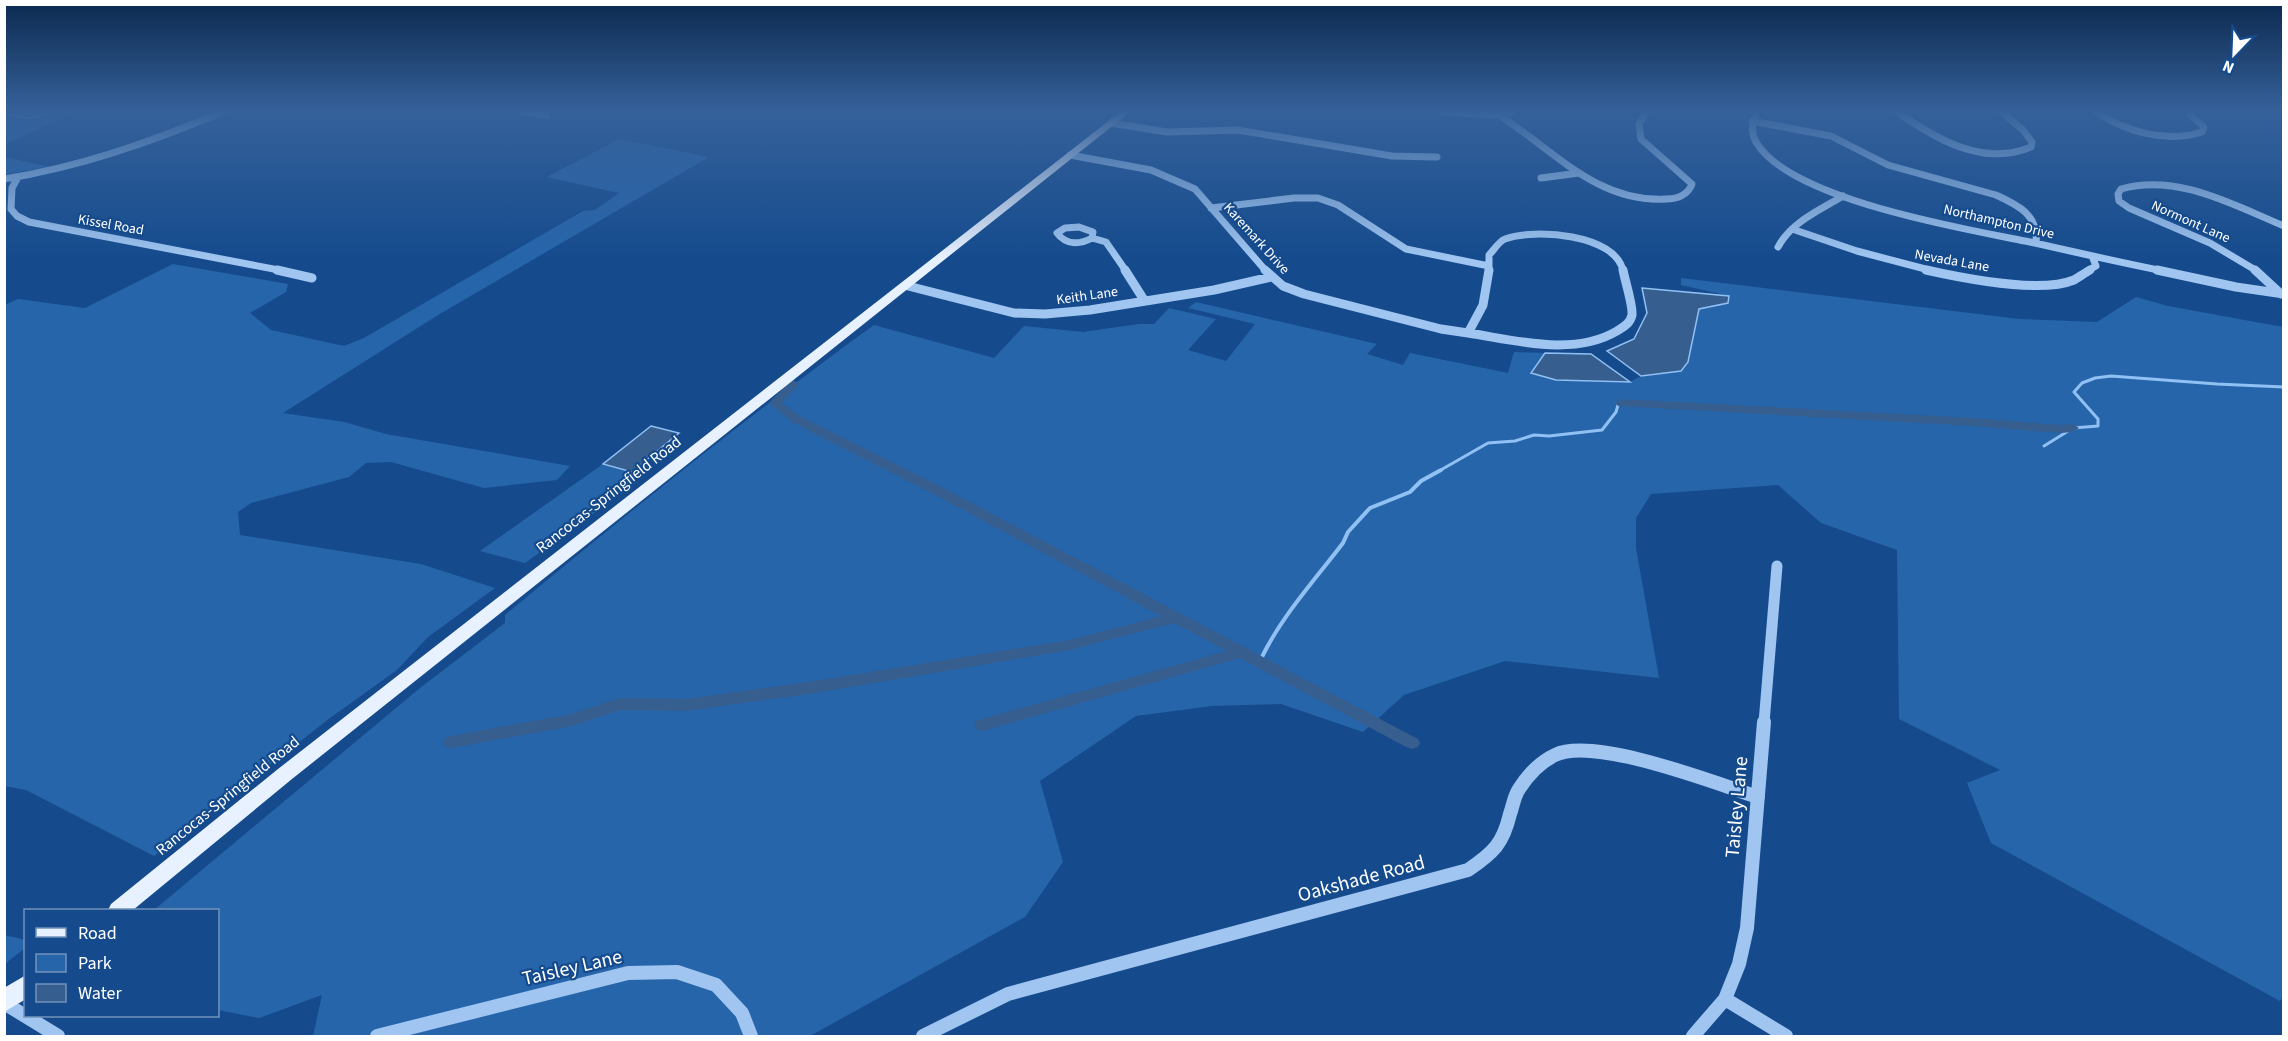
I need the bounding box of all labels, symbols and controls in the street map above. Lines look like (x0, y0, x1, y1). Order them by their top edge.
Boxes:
north arrow (2204, 24, 2264, 84)
text: N (2219, 55, 2238, 79)
street label: Normont Lane (2148, 196, 2233, 248)
street label: Karemark Drive (1219, 198, 1294, 279)
street label: Northampton Drive (1941, 200, 2056, 244)
street label: Kissel Road (76, 209, 145, 241)
street label: Nevada Lane (1913, 245, 1991, 277)
street label: Keith Lane (1055, 282, 1119, 310)
street label: Rancocas-Springfield Road (531, 431, 686, 559)
street label: Rancocas-Springfield Road (151, 731, 304, 861)
street label: Taisley Lane (1719, 755, 1755, 859)
street label: Oakshade Road (1295, 849, 1428, 909)
legend (24, 909, 219, 1017)
text: Road (78, 921, 117, 946)
street label: Taisley Lane (519, 943, 625, 993)
text: Park (78, 951, 112, 976)
text: Water (78, 981, 122, 1006)

